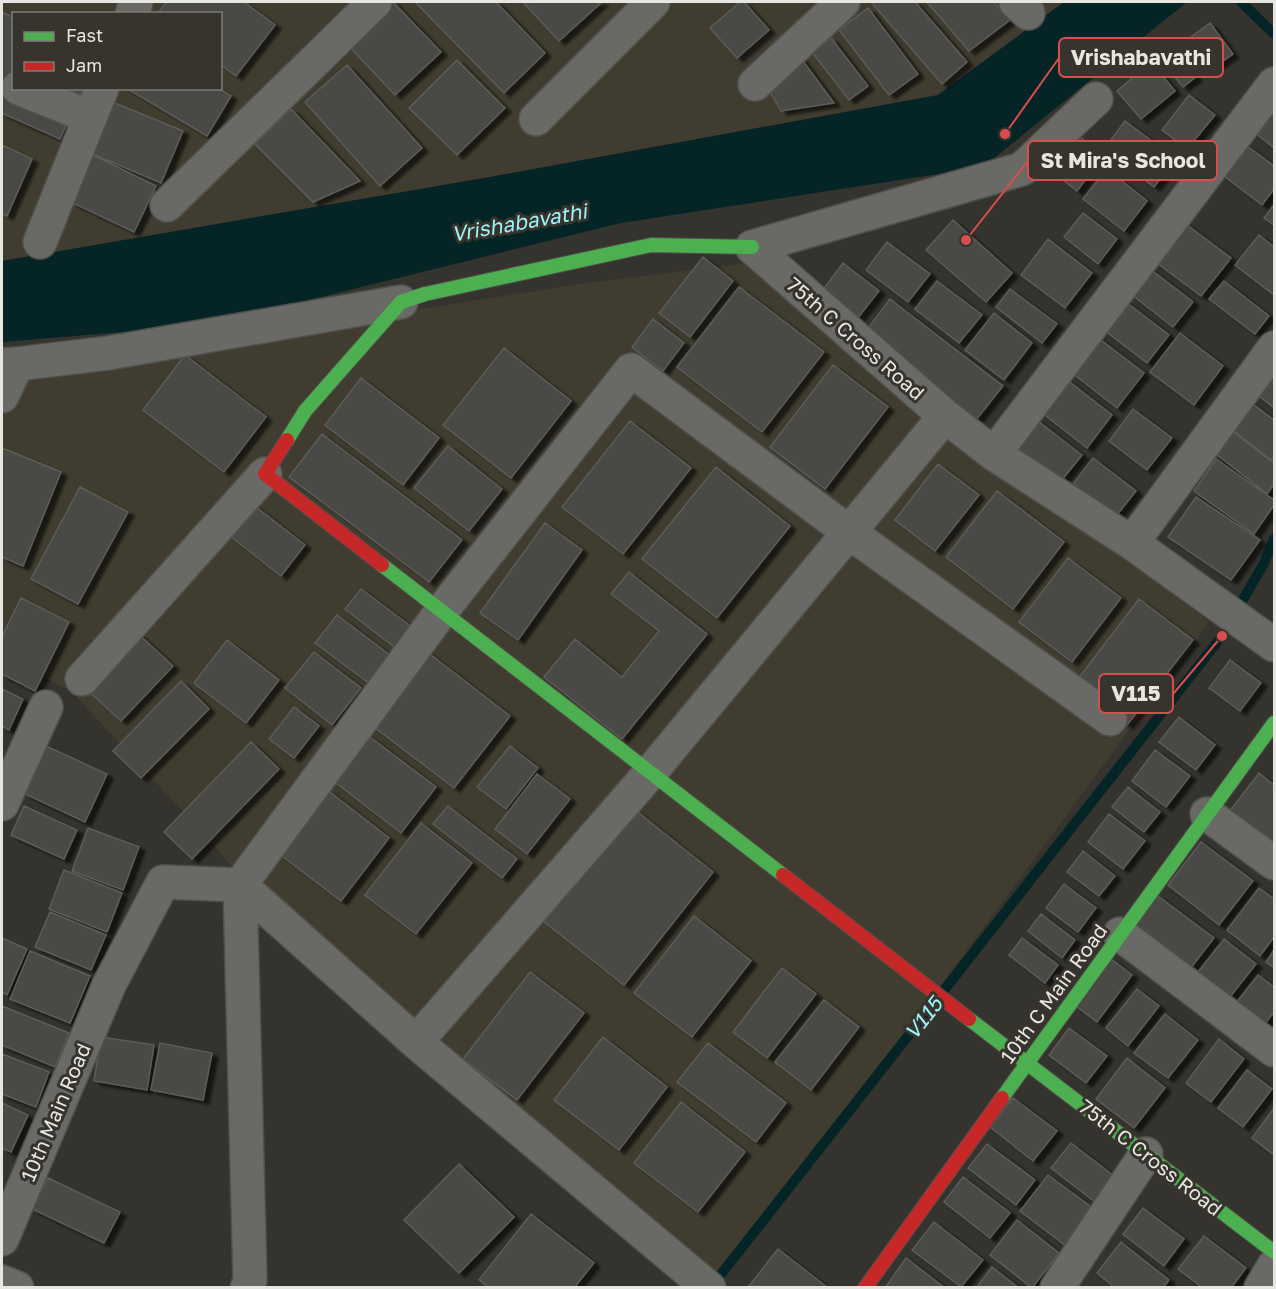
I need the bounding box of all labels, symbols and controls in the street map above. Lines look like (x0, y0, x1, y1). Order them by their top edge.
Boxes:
legend (12, 12, 222, 90)
text: Fast (66, 24, 103, 46)
callout: Vrishabavathi (1059, 38, 1223, 77)
text: Vrishabavathi (1071, 44, 1211, 70)
text: Jam (66, 54, 102, 76)
callout: St Mira's School (1028, 141, 1217, 180)
text: St Mira's School (1041, 147, 1205, 173)
water label: Vrishabavathi (449, 197, 591, 247)
street label: 75th C Cross Road (782, 272, 930, 404)
callout: V115 (1099, 674, 1173, 713)
text: V115 (1111, 680, 1161, 706)
street label: 10th C Main Road (994, 919, 1112, 1067)
water label: V115 (898, 990, 949, 1044)
street label: 10th Main Road (15, 1039, 95, 1185)
street label: 75th C Cross Road (1075, 1094, 1227, 1220)

